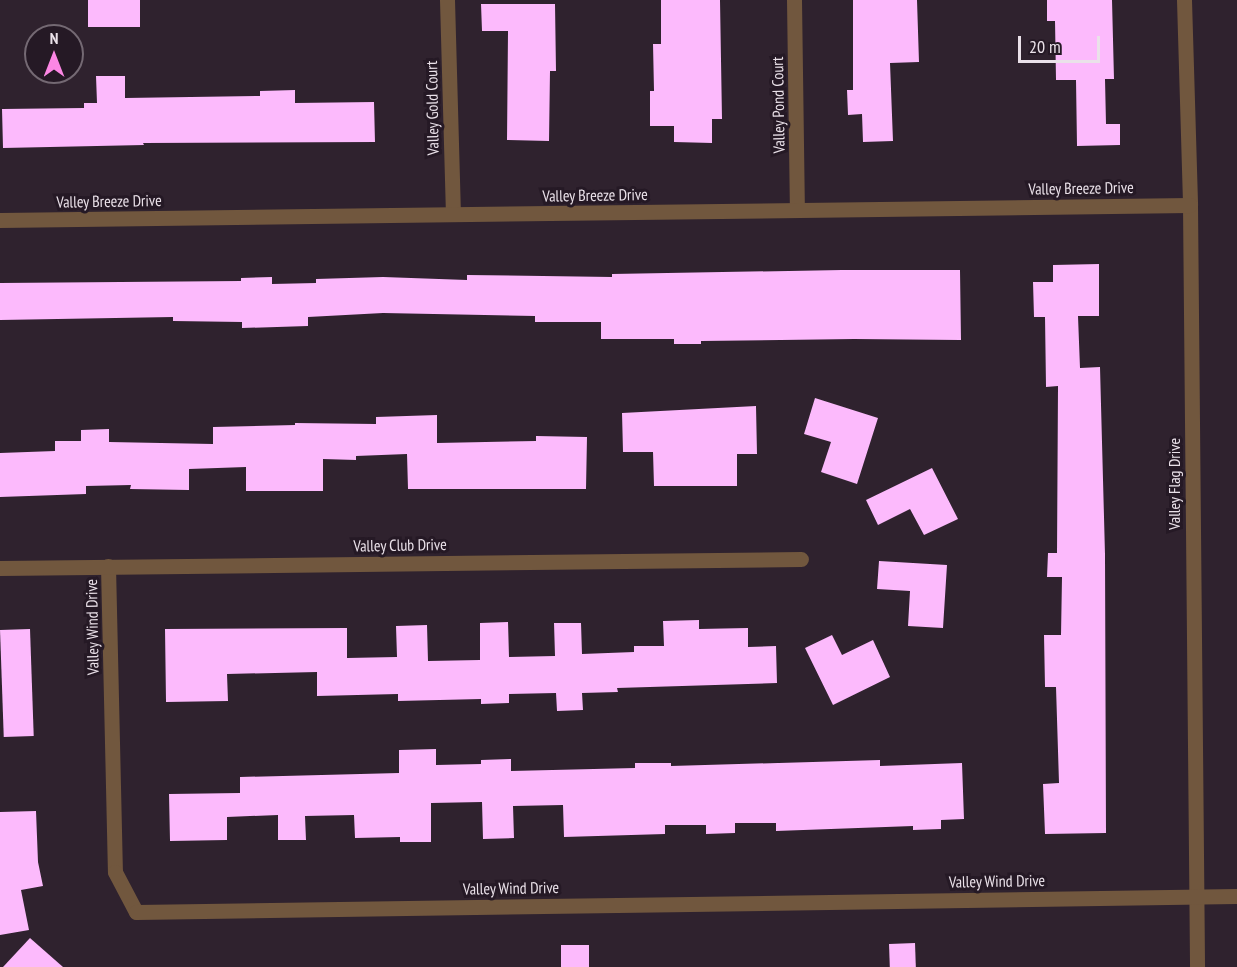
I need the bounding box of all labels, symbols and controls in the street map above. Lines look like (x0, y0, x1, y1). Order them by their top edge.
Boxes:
north arrow (24, 24, 84, 84)
scale bar (1021, 24, 1104, 62)
text: N (50, 28, 58, 48)
text: 20 m (1029, 35, 1061, 58)
street label: Valley Pond Court (768, 56, 788, 154)
street label: Valley Gold Court (422, 60, 442, 156)
street label: Valley Breeze Drive (1028, 177, 1134, 199)
street label: Valley Breeze Drive (542, 184, 648, 206)
street label: Valley Breeze Drive (56, 190, 162, 212)
street label: Valley Flag Drive (1164, 438, 1184, 530)
street label: Valley Club Drive (353, 535, 447, 555)
street label: Valley Wind Drive (82, 578, 102, 676)
street label: Valley Wind Drive (948, 871, 1046, 891)
street label: Valley Wind Drive (462, 878, 560, 898)

